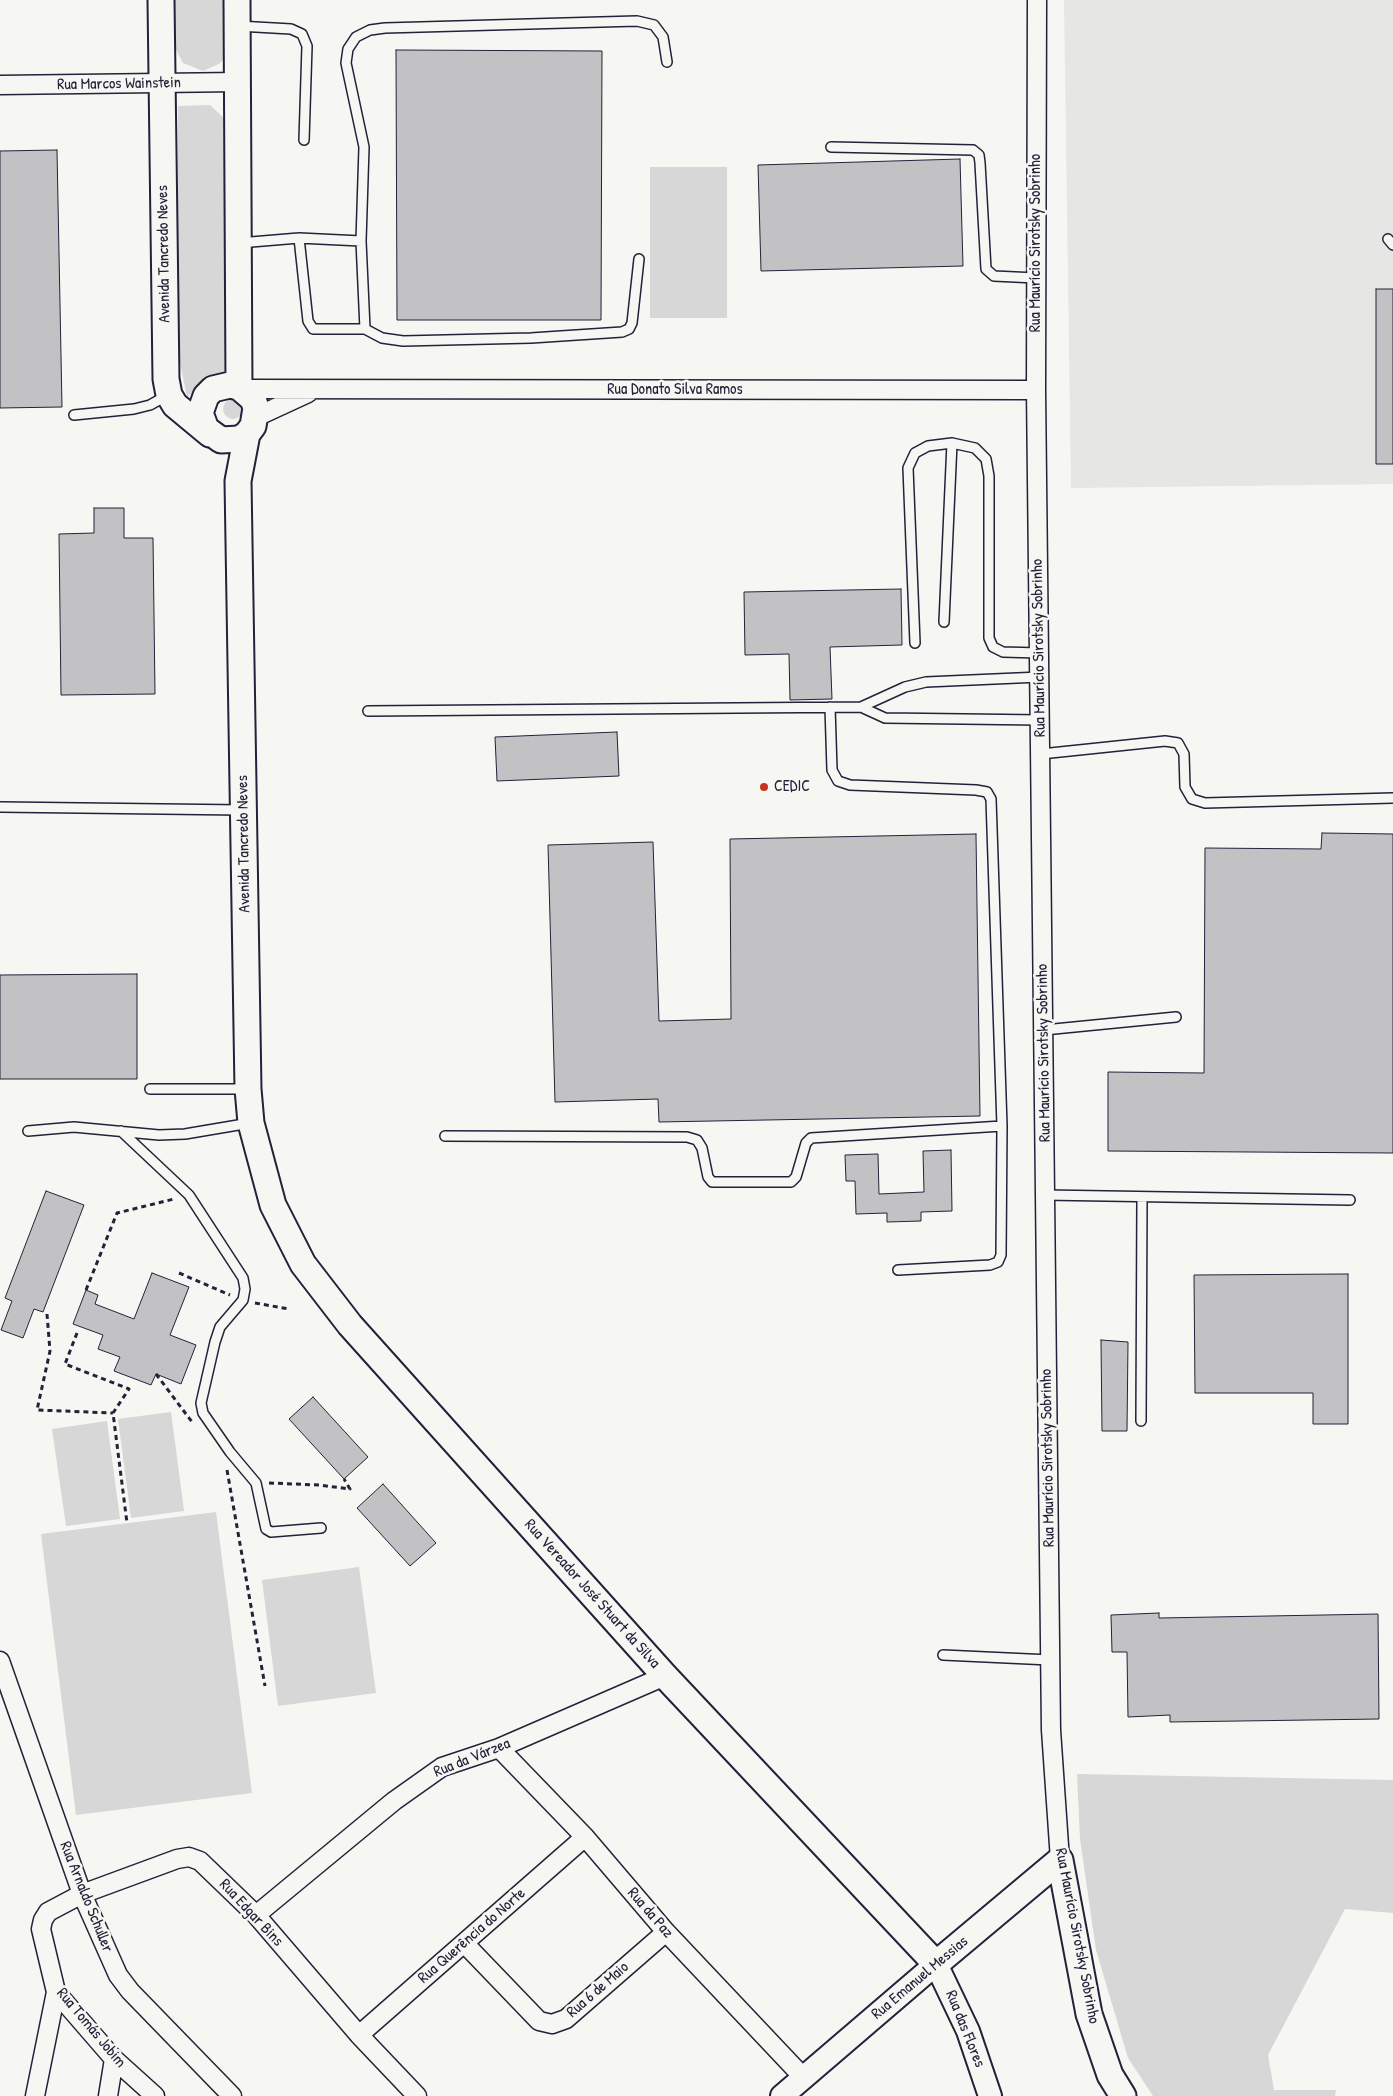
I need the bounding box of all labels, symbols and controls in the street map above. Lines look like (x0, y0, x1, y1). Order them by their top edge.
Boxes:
street label: Rua Marcos Wainstein (57, 73, 181, 95)
street label: Rua Maurício Sirotsky Sobrinho (1026, 154, 1046, 332)
street label: Avenida Tancredo Neves (153, 185, 175, 323)
street label: Rua Donato Silva Ramos (607, 380, 743, 400)
street label: Rua Maurício Sirotsky Sobrinho (1028, 559, 1050, 737)
street label: Avenida Tancredo Neves (233, 775, 255, 913)
place label: CEDIC (774, 777, 810, 797)
marker: CEDIC (758, 781, 770, 793)
street label: Rua Maurício Sirotsky Sobrinho (1033, 964, 1055, 1142)
street label: Rua Maurício Sirotsky Sobrinho (1037, 1369, 1059, 1547)
street label: Rua Vereador José Stuart da Silva (520, 1516, 664, 1672)
street label: Rua da Várzea (431, 1734, 513, 1782)
street label: Rua Arnaldo Schuller (55, 1839, 117, 1955)
street label: Rua Maurício Sirotsky Sobrinho (1051, 1847, 1103, 2025)
street label: Rua Edgar Bins (215, 1875, 287, 1951)
street label: Rua Querência do Norte (414, 1884, 530, 1988)
street label: Rua da Paz (623, 1884, 677, 1942)
street label: Rua Emanuel Messias (868, 1932, 972, 2024)
street label: Rua 6 de Maio (563, 1958, 633, 2022)
street label: Rua Tomás Jobim (52, 1984, 130, 2072)
street label: Rua das Flores (941, 1988, 989, 2070)

